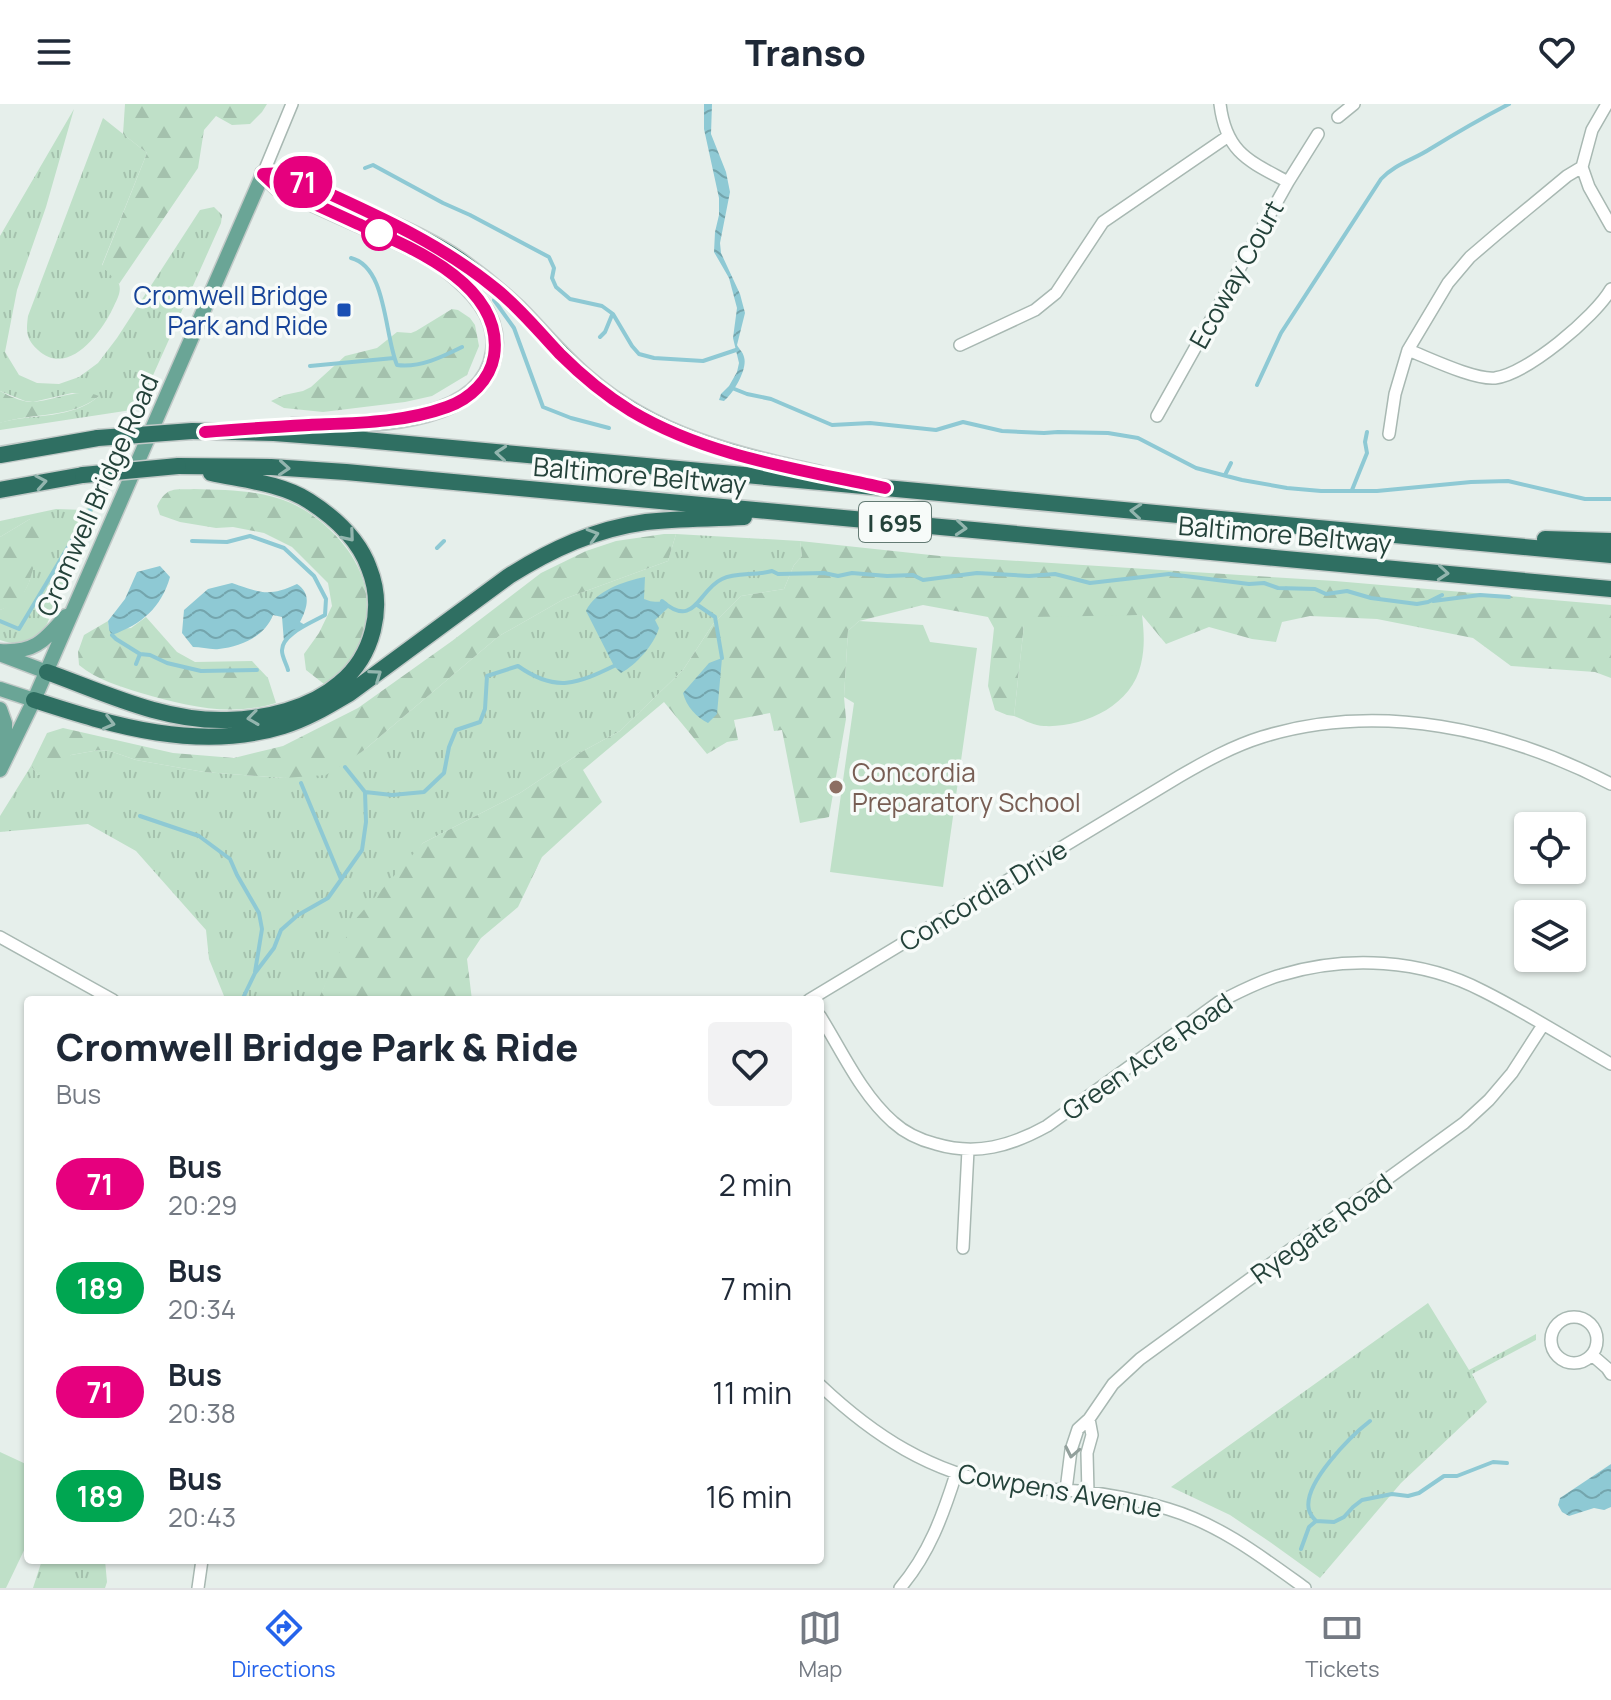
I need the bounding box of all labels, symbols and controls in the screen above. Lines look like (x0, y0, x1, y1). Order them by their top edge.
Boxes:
text: Transo (745, 28, 866, 77)
icon: menu (32, 30, 76, 74)
icon: heart (1535, 30, 1579, 74)
line badge: 71 (267, 156, 339, 208)
text: 71 (289, 163, 317, 201)
street label: Ecoway Court (1180, 193, 1292, 355)
unlabelled marker (362, 216, 396, 250)
place label: Cromwell Bridge Park and Ride (134, 277, 328, 343)
marker: Cromwell Bridge Park and Ride (335, 301, 353, 319)
street label: Cromwell Bridge Road (27, 368, 167, 622)
one-way arrow (494, 445, 507, 462)
street label: Baltimore Beltway (532, 448, 748, 502)
one-way arrow (278, 459, 291, 476)
one-way arrow (35, 474, 48, 491)
road number: I 695 (859, 502, 931, 542)
one-way arrow (1129, 503, 1142, 520)
street label: Baltimore Beltway (1177, 507, 1393, 561)
one-way arrow (955, 520, 968, 537)
one-way arrow (339, 527, 354, 541)
one-way arrow (585, 528, 599, 544)
one-way arrow (1437, 564, 1450, 581)
one-way arrow (367, 670, 381, 685)
one-way arrow (246, 709, 260, 726)
one-way arrow (101, 714, 115, 731)
place label: Concordia Preparatory School (852, 754, 1081, 820)
marker: Concordia Preparatory School (827, 778, 845, 796)
map controls (1514, 812, 1586, 972)
button: locate (1514, 812, 1586, 884)
street label: Concordia Drive (892, 831, 1074, 959)
button: layers (1514, 900, 1586, 972)
street label: Green Acre Road (1055, 984, 1239, 1128)
text: Cromwell Bridge Park & Ride (56, 1020, 578, 1072)
button: heart (708, 1022, 792, 1106)
text: Bus (56, 1076, 101, 1112)
text: Bus (168, 1146, 222, 1187)
text: 2 min (719, 1164, 792, 1205)
street label: Ryegate Road (1243, 1164, 1399, 1292)
text: 71 (86, 1165, 114, 1203)
text: 20:29 (168, 1187, 237, 1223)
text: Bus (168, 1250, 222, 1291)
text: 7 min (721, 1268, 792, 1309)
text: 189 (77, 1269, 123, 1307)
text: 20:34 (168, 1291, 236, 1327)
text: Bus (168, 1354, 222, 1395)
text: 11 min (712, 1372, 792, 1413)
text: 71 (86, 1373, 114, 1411)
text: 20:38 (168, 1395, 236, 1431)
one-way arrow (1064, 1445, 1081, 1459)
street label: Cowpens Avenue (955, 1454, 1165, 1526)
text: Bus (168, 1458, 222, 1499)
text: 16 min (705, 1476, 792, 1517)
text: 189 (77, 1477, 123, 1515)
text: 20:43 (168, 1499, 236, 1535)
tab: Directions (231, 1606, 336, 1684)
tab: Map (798, 1606, 842, 1684)
tab: Tickets (1305, 1606, 1380, 1684)

